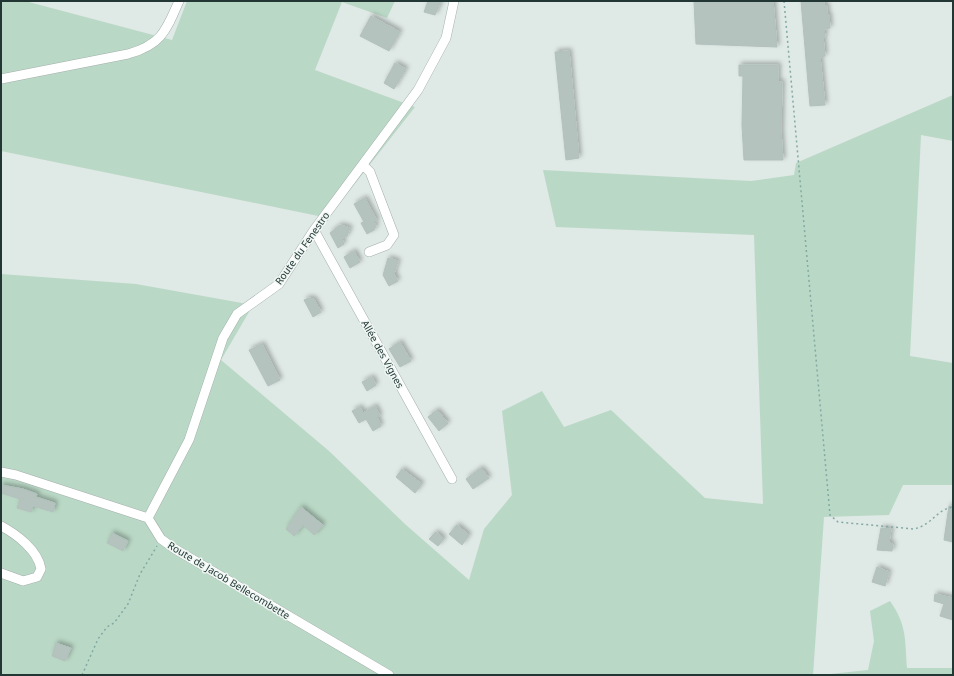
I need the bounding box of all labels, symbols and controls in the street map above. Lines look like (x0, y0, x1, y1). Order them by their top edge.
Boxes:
street label: Route du Fenestro (272, 209, 332, 287)
street label: Allée des Vignes (358, 317, 408, 391)
street label: Route de Jacob Bellecombette (165, 538, 293, 622)

